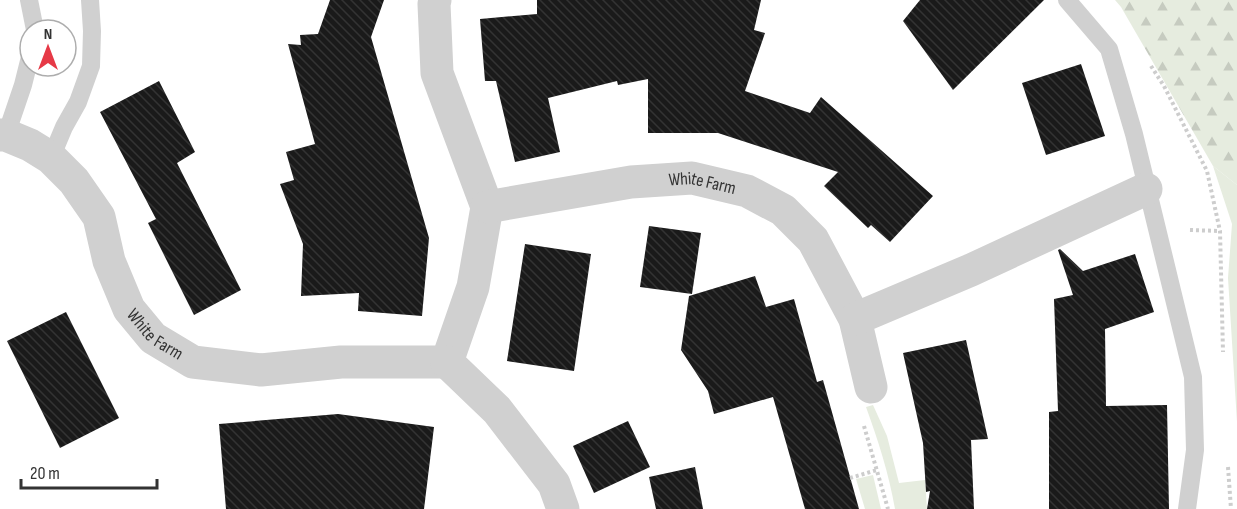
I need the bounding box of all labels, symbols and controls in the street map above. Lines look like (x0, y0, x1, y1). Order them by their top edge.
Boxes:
north arrow (18, 18, 78, 78)
text: N (44, 25, 52, 44)
street label: White Farm (668, 168, 738, 199)
street label: White Farm (123, 304, 187, 364)
scale bar (21, 452, 158, 490)
text: 20 m (30, 463, 60, 484)

